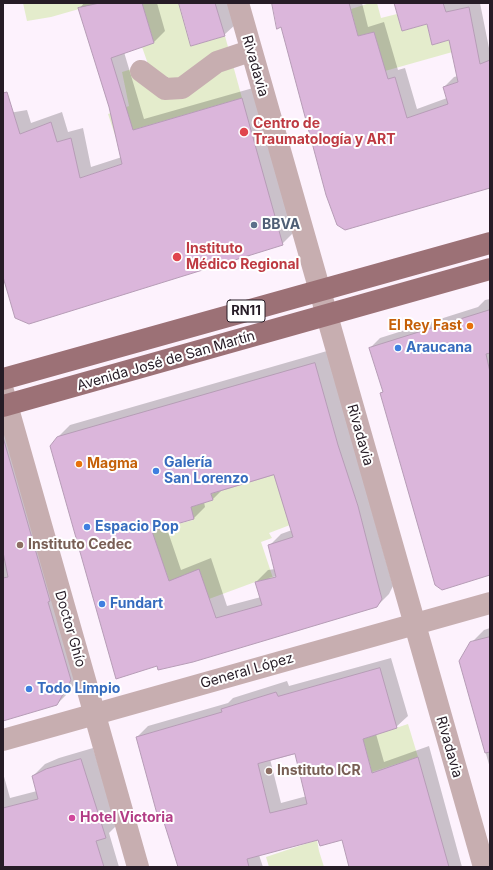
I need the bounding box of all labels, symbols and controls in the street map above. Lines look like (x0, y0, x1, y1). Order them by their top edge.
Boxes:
street label: Rivadavia (238, 33, 272, 99)
place label: Centro de Traumatología y ART (253, 116, 396, 148)
marker: Centro de Traumatología y ART (238, 126, 250, 138)
place label: BBVA (262, 217, 300, 233)
marker: BBVA (249, 220, 259, 230)
place label: Instituto Médico Regional (186, 241, 299, 274)
marker: Instituto Médico Regional (171, 251, 183, 263)
road number: RN11 (227, 300, 265, 322)
place label: El Rey Fast (388, 318, 462, 334)
marker: El Rey Fast (465, 321, 475, 331)
street label: Avenida José de San Martín (75, 328, 257, 394)
place label: Araucana (406, 340, 472, 356)
marker: Araucana (393, 343, 403, 353)
street label: Rivadavia (343, 402, 377, 468)
place label: Galería San Lorenzo (164, 455, 249, 488)
place label: Magma (87, 456, 138, 472)
marker: Magma (74, 459, 84, 469)
marker: Galería San Lorenzo (151, 466, 161, 476)
place label: Espacio Pop (95, 519, 179, 535)
marker: Espacio Pop (82, 522, 92, 532)
place label: Instituto Cedec (28, 537, 132, 553)
marker: Instituto Cedec (15, 540, 25, 550)
street label: Doctor Ghío (51, 589, 89, 669)
place label: Fundart (110, 596, 163, 612)
marker: Fundart (97, 599, 107, 609)
street label: General López (199, 650, 295, 692)
place label: Todo Limpio (37, 681, 120, 697)
marker: Todo Limpio (24, 684, 34, 694)
street label: Rivadavia (432, 714, 466, 780)
place label: Instituto ICR (277, 763, 361, 779)
marker: Instituto ICR (264, 766, 274, 776)
place label: Hotel Victoria (80, 810, 173, 826)
marker: Hotel Victoria (67, 813, 77, 823)

